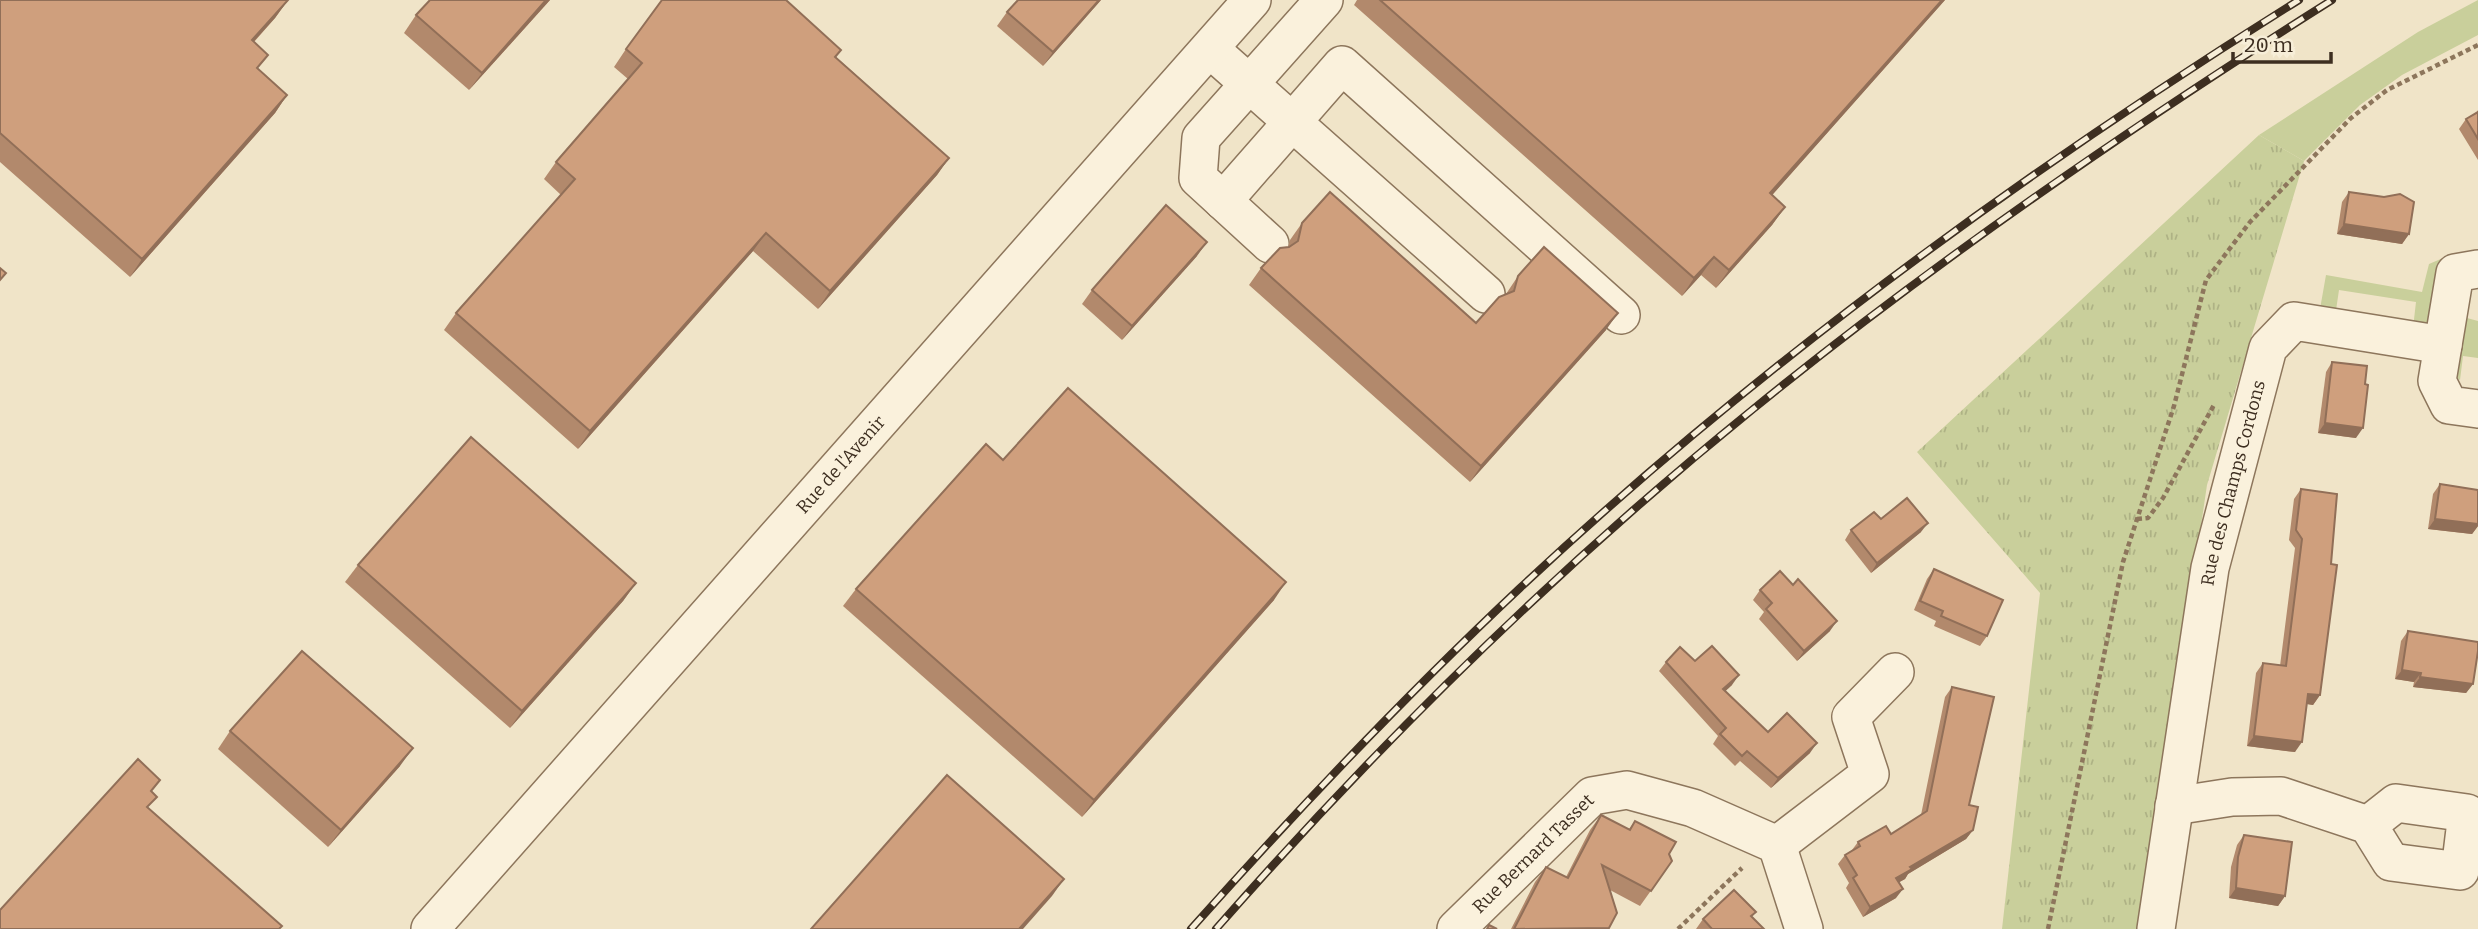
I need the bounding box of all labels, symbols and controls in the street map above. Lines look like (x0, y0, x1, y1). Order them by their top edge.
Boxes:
scale bar (2233, 21, 2331, 65)
text: 20 m (2244, 32, 2293, 58)
street label: Rue des Champs Cordons (2197, 378, 2270, 587)
street label: Rue de l'Avenir (792, 411, 890, 518)
street label: Rue Bernard Tasset (1468, 789, 1599, 918)

